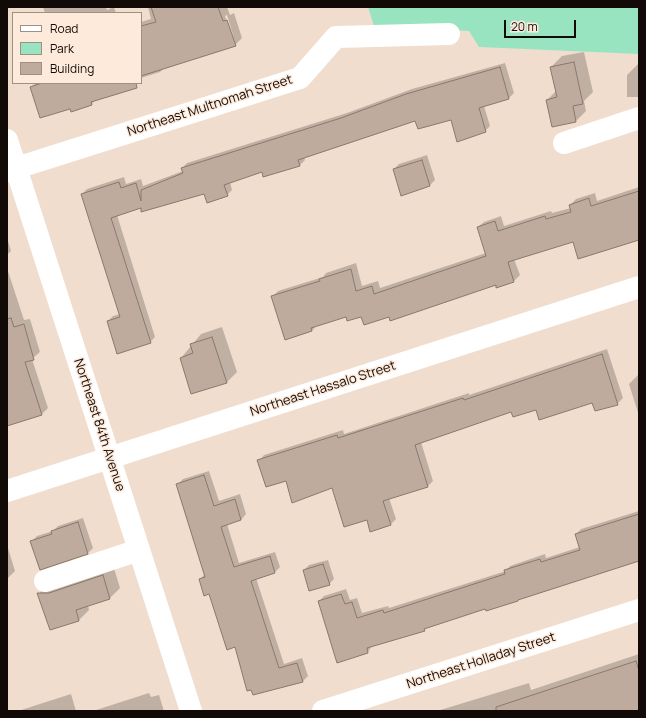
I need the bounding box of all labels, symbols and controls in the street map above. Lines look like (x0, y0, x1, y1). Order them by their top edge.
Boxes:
legend (12, 12, 142, 84)
scale bar (506, 12, 578, 38)
text: 20 m (511, 18, 538, 35)
text: Road (50, 20, 78, 37)
text: Park (50, 40, 74, 57)
text: Building (50, 60, 94, 77)
street label: Northeast Multnomah Street (126, 72, 294, 140)
street label: Northeast 84th Avenue (70, 357, 128, 493)
street label: Northeast Hassalo Street (248, 358, 398, 420)
street label: Northeast Holladay Street (405, 630, 557, 692)

